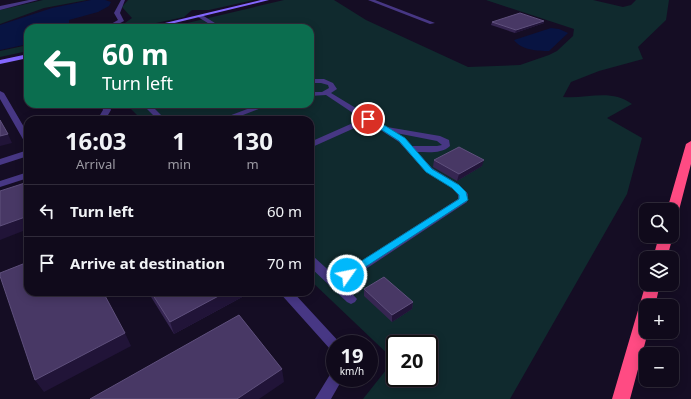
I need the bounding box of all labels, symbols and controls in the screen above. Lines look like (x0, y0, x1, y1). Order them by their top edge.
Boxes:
text: 60 m (102, 35, 169, 73)
icon: left (36, 40, 88, 92)
text: Turn left (102, 71, 173, 95)
pin (351, 102, 385, 136)
icon: arrive (357, 108, 379, 130)
text: 16:03 (65, 124, 127, 157)
text: 1 (172, 124, 186, 157)
text: 130 (232, 124, 273, 157)
text: Arrival (76, 155, 116, 173)
text: min (167, 155, 191, 173)
text: m (246, 155, 259, 173)
icon: left (36, 200, 58, 222)
text: Turn left (70, 201, 134, 221)
text: 60 m (267, 201, 302, 221)
map controls (639, 203, 679, 387)
button: search (639, 203, 679, 243)
button: layers (639, 251, 679, 291)
icon: arrive (36, 252, 58, 274)
text: Arrive at destination (70, 253, 225, 273)
text: 70 m (267, 253, 302, 273)
position arrow (326, 254, 368, 296)
button: + (639, 299, 679, 339)
speed limit sign: 20 (386, 335, 438, 387)
text: 19 (341, 342, 363, 369)
button: − (639, 347, 679, 387)
text: km/h (340, 364, 364, 378)

